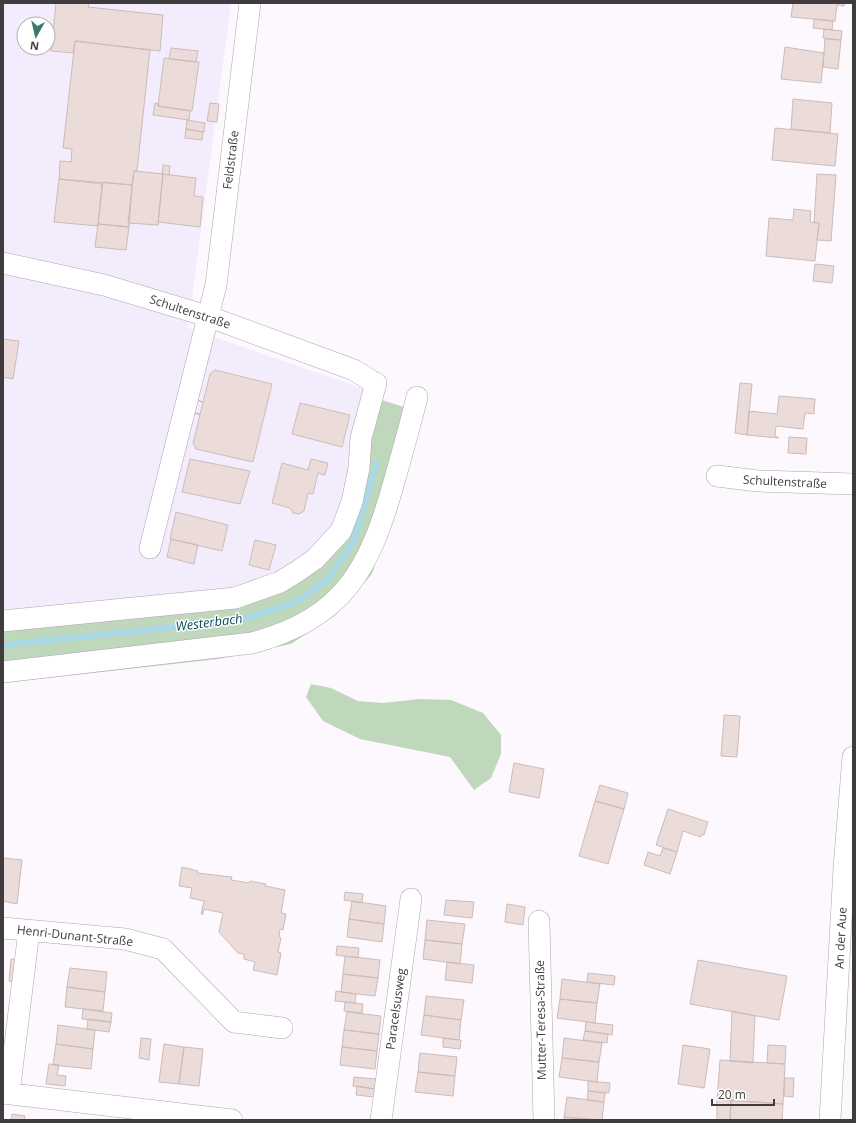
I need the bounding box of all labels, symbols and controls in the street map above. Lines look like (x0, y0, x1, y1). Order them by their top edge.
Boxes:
north arrow (16, 16, 56, 56)
text: N (29, 38, 40, 54)
street label: Feldstraße (218, 129, 243, 190)
street label: Schultenstraße (147, 290, 233, 333)
street label: Schultenstraße (743, 471, 828, 492)
water label: Westerbach (174, 609, 244, 635)
street label: An der Aue (830, 906, 851, 969)
street label: Henri-Dunant-Straße (16, 921, 134, 950)
street label: Mutter-Teresa-Straße (531, 960, 550, 1080)
street label: Paracelsusweg (381, 967, 410, 1051)
scale bar (712, 1081, 774, 1107)
text: 20 m (718, 1086, 746, 1103)

